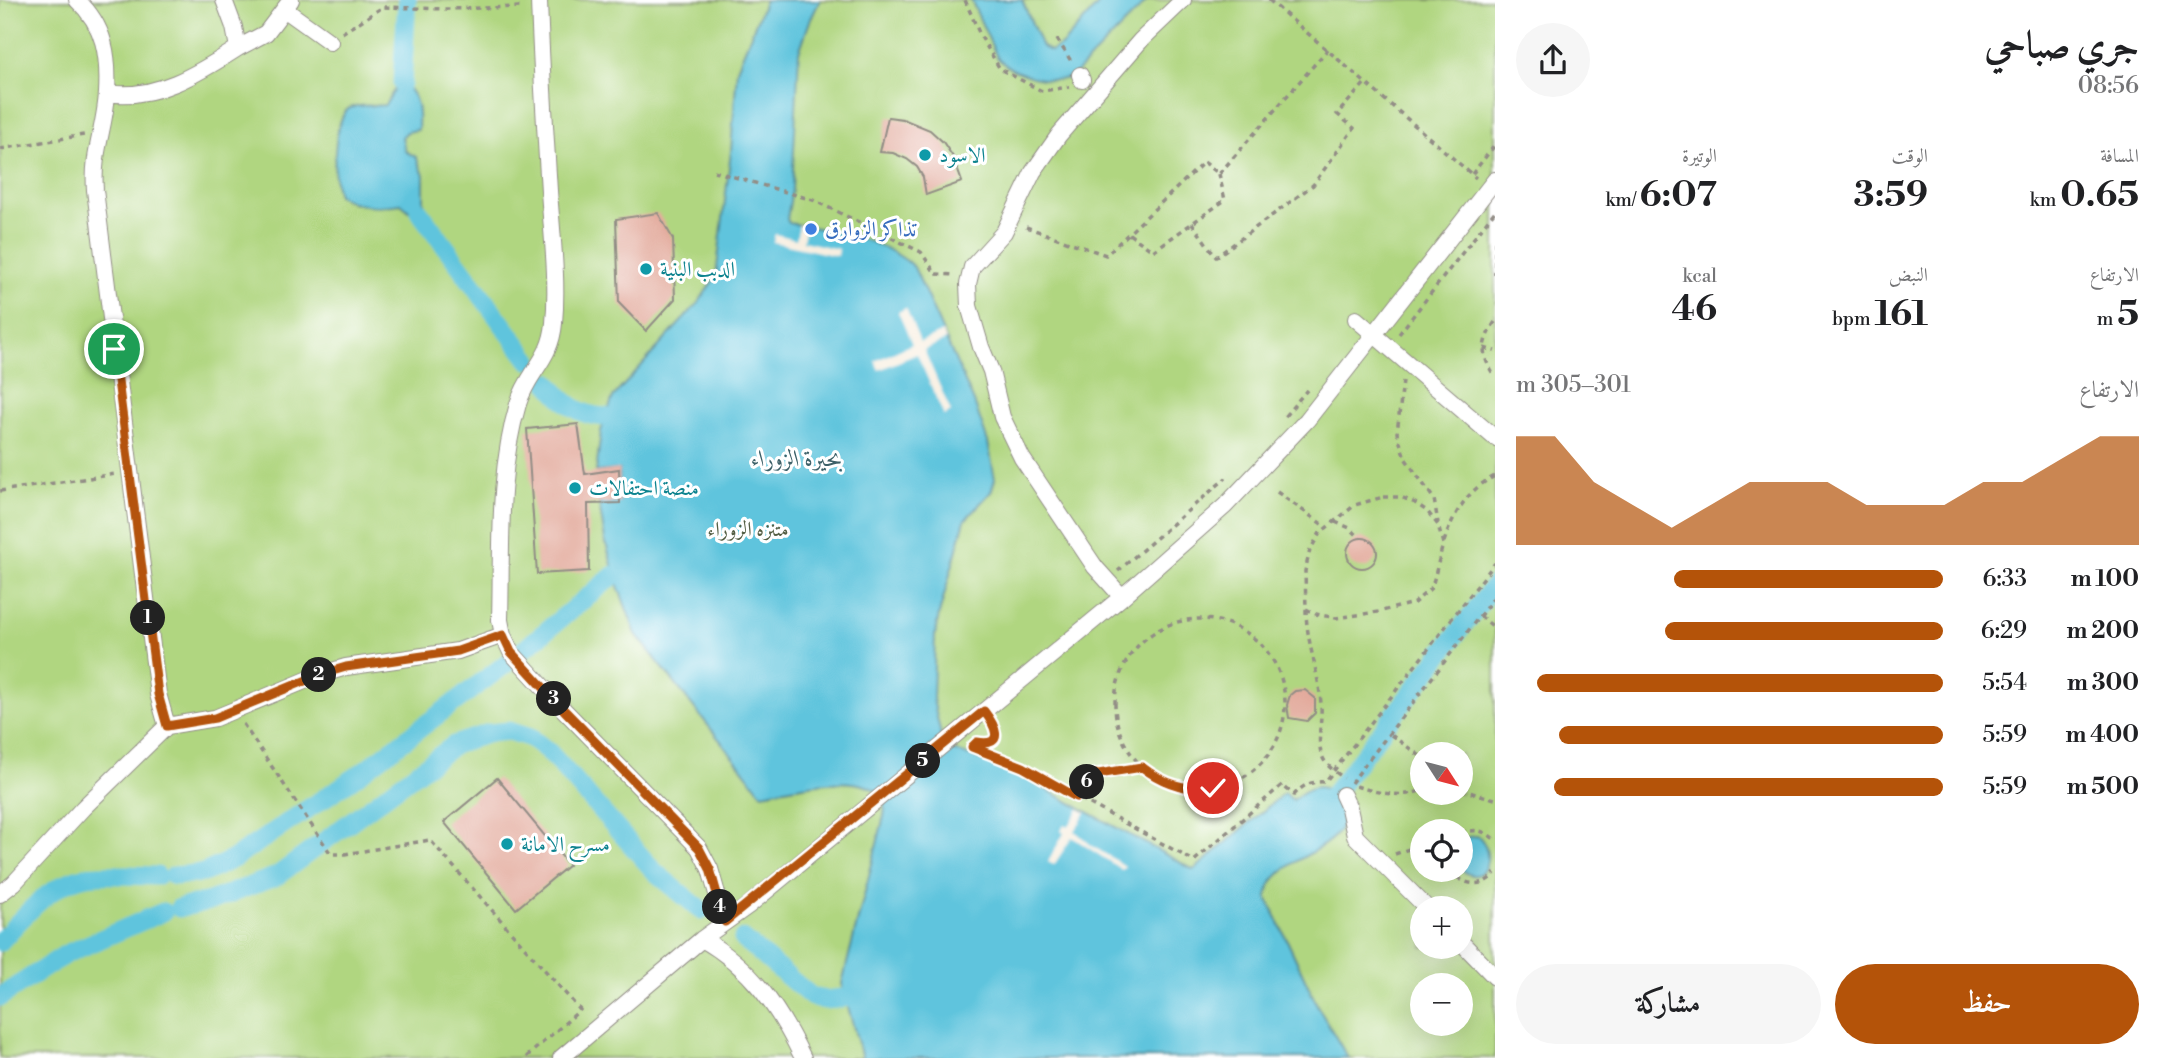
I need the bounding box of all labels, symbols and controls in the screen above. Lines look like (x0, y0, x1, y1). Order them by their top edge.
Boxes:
text: جري صباحي (1985, 22, 2139, 69)
button: share (1516, 23, 1590, 97)
text: 08:56 (2078, 72, 2139, 100)
place label: الاسود (939, 143, 986, 169)
text: الوتيرة (1682, 144, 1717, 168)
text: الوقت (1892, 144, 1928, 168)
text: المسافة (2100, 144, 2139, 168)
marker: الاسود (917, 147, 933, 163)
text: 6:07 (1640, 174, 1717, 217)
text: 3:59 (1854, 174, 1928, 217)
text: 0.65 (2060, 174, 2139, 217)
text: /km (1605, 188, 1640, 212)
text: km (2030, 188, 2060, 212)
place label: تذاكر الزوارق (825, 217, 918, 243)
marker: تذاكر الزوارق (803, 221, 819, 237)
place label: الدبب البنية (660, 257, 735, 283)
marker: الدبب البنية (638, 261, 654, 277)
text: النبض (1889, 263, 1928, 287)
text: الارتفاع (2090, 263, 2139, 287)
text: kcal (1683, 264, 1717, 288)
text: 46 (1671, 288, 1717, 331)
text: 161 (1875, 293, 1928, 336)
text: 5 (2117, 293, 2139, 336)
text: bpm (1832, 307, 1875, 331)
text: m (2097, 307, 2117, 331)
pin (84, 319, 144, 379)
icon: arrive (95, 330, 133, 368)
text: 301–305 m (1516, 371, 1631, 399)
text: الارتفاع (2079, 376, 2139, 404)
water label: بحيرة الزوراء (751, 445, 843, 473)
place label: منصة احتفالات (589, 476, 699, 502)
marker: منصة احتفالات (567, 480, 583, 496)
park label: متنزه الزوراء (707, 517, 789, 543)
text: 6:33 (1982, 565, 2027, 593)
text: 100 m (2071, 565, 2139, 593)
pin: 1 (130, 600, 166, 636)
text: 1 (143, 605, 152, 629)
text: 6:29 (1981, 617, 2027, 645)
text: 200 m (2067, 617, 2139, 645)
pin: 2 (302, 658, 336, 692)
text: 2 (313, 662, 324, 686)
text: 5:54 (1982, 669, 2027, 697)
text: 300 m (2067, 669, 2139, 697)
pin: 3 (536, 682, 572, 716)
text: 3 (548, 686, 559, 710)
text: 5:59 (1983, 721, 2027, 749)
text: 400 m (2066, 721, 2139, 749)
north arrow (1410, 742, 1474, 805)
map controls (1410, 742, 1473, 1036)
pin: 5 (906, 744, 940, 778)
text: 5 (917, 748, 928, 772)
pin (1183, 758, 1243, 818)
pin: 6 (1070, 764, 1104, 800)
text: 6 (1081, 769, 1092, 793)
icon: check (1194, 769, 1232, 807)
text: 5:59 (1983, 773, 2027, 801)
text: 500 m (2067, 773, 2139, 801)
button: locate (1410, 819, 1473, 882)
place label: مسرح الامانة (521, 832, 610, 863)
marker: مسرح الامانة (499, 836, 515, 852)
pin: 4 (702, 890, 738, 925)
text: 4 (713, 894, 726, 918)
button: + (1410, 896, 1473, 959)
button: مشاركة (1516, 964, 1821, 1044)
button: حفظ (1835, 964, 2139, 1044)
button: − (1410, 973, 1473, 1036)

